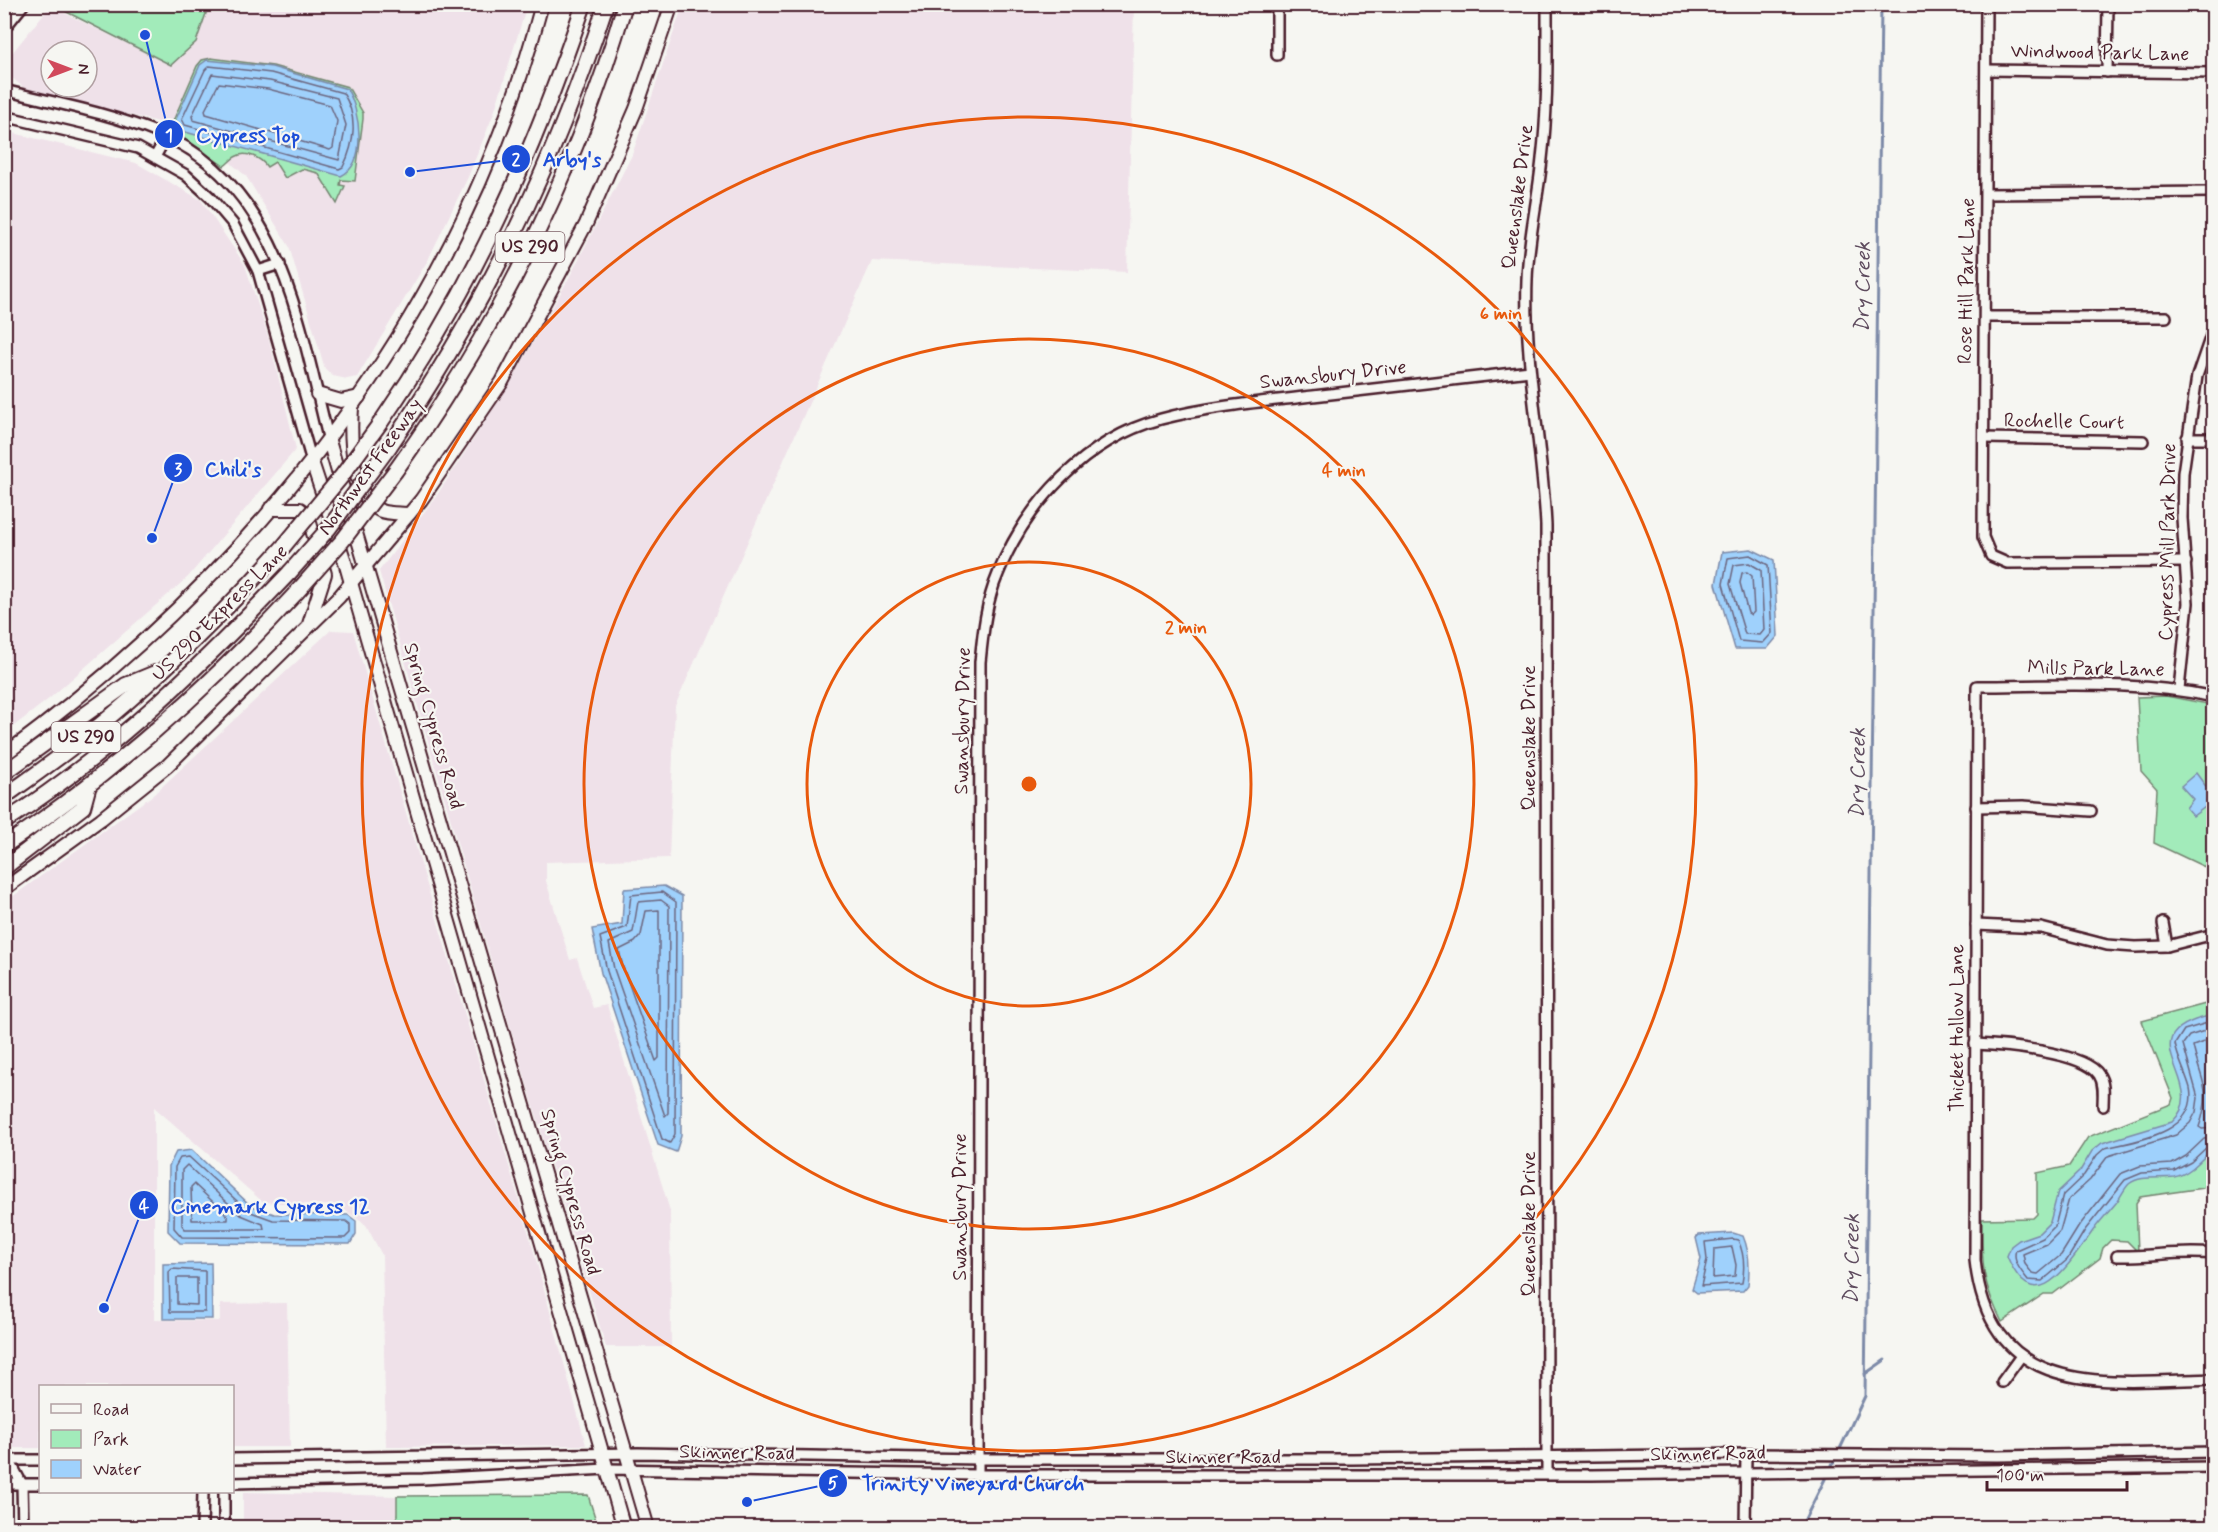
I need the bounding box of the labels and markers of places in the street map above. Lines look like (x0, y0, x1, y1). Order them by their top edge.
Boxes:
callout: Cypress Top (154, 115, 312, 154)
callout: Arby's (501, 139, 614, 178)
callout: Chili's (163, 449, 274, 488)
centre of rings (1019, 774, 1039, 794)
callout: Cinemark Cypress 12 (129, 1186, 382, 1225)
callout: Trinity Vineyard Church (818, 1463, 1098, 1502)

